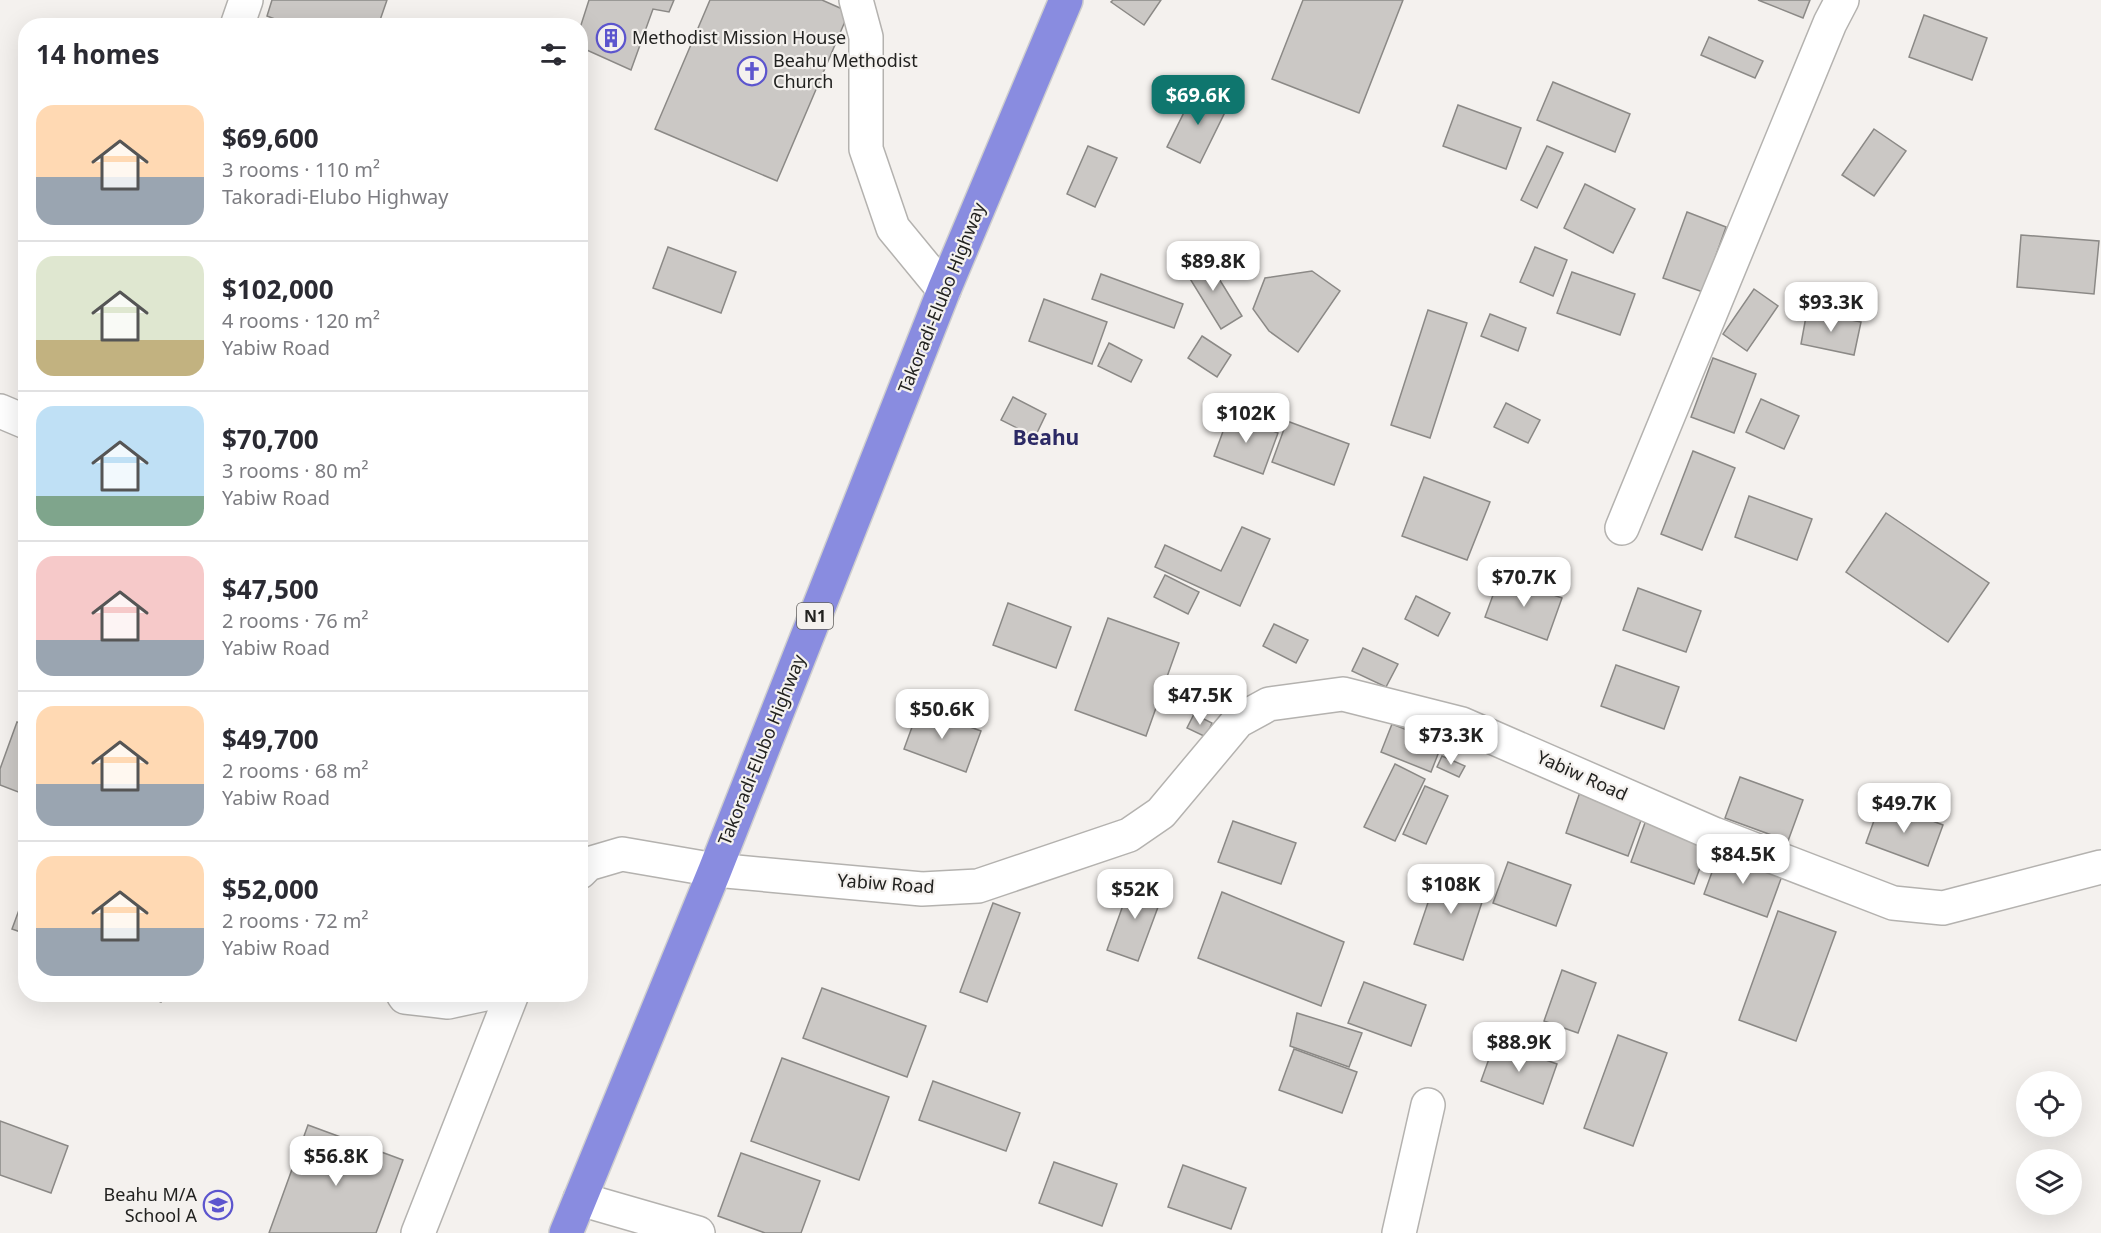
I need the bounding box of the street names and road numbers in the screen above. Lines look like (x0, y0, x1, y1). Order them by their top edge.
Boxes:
street label: Takoradi-Elubo Highway (892, 198, 991, 397)
road number: N1 (797, 603, 833, 629)
street label: Takoradi-Elubo Highway (712, 650, 811, 849)
street label: Yabiw Road (1533, 744, 1632, 806)
street label: Yabiw Road (837, 868, 935, 898)

